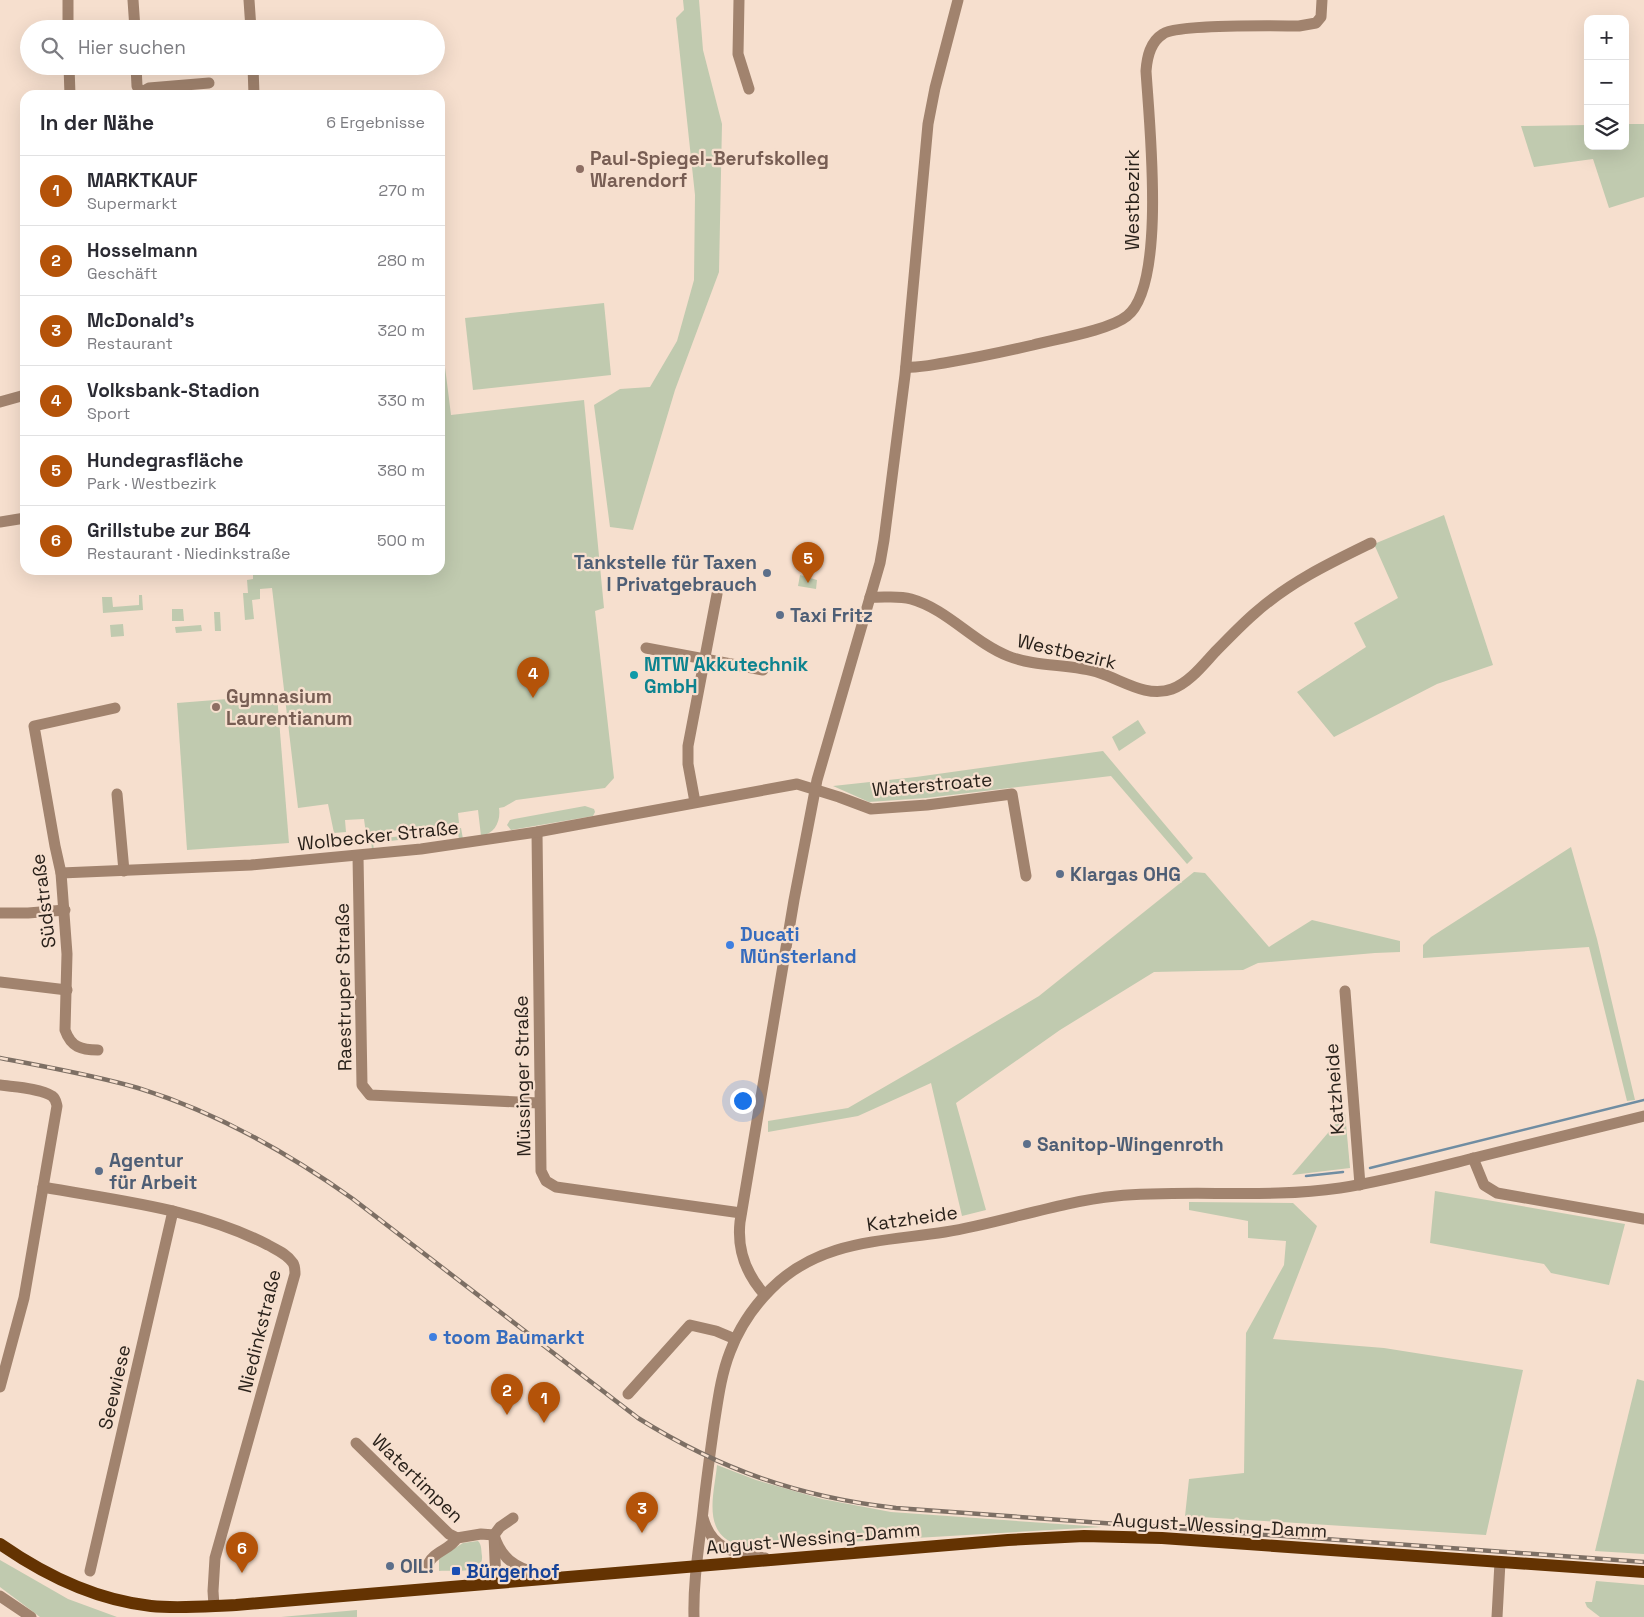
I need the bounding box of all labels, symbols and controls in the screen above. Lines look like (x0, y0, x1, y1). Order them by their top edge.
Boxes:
map controls (1584, 15, 1629, 150)
button: + (1584, 15, 1629, 60)
search box (20, 20, 445, 75)
icon: search (38, 34, 66, 62)
text: Hier suchen (78, 35, 186, 60)
button: − (1584, 60, 1629, 105)
button: layers (1584, 105, 1629, 150)
text: In der Nähe (40, 109, 154, 136)
text: 6 Ergebnisse (326, 112, 425, 133)
place label: Paul-Spiegel-Berufskolleg Warendorf (590, 146, 829, 193)
street label: Westbezirk (1120, 149, 1145, 251)
marker: Paul-Spiegel-Berufskolleg Warendorf (574, 163, 586, 175)
text: MARKTKAUF (87, 168, 198, 193)
text: 1 (52, 180, 60, 201)
text: 270 m (378, 180, 425, 201)
text: Supermarkt (87, 193, 177, 214)
text: Hosselmann (87, 238, 198, 263)
text: 2 (51, 250, 61, 271)
text: 280 m (377, 250, 425, 271)
text: Geschäft (87, 263, 158, 284)
text: McDonald's (87, 308, 194, 333)
text: 3 (51, 320, 61, 341)
text: 320 m (378, 320, 425, 341)
text: Restaurant (87, 333, 173, 354)
text: Volksbank-Stadion (87, 378, 260, 403)
text: 4 (51, 390, 61, 411)
text: 330 m (378, 390, 425, 411)
text: Sport (87, 403, 130, 424)
text: Hundegrasfläche (87, 448, 243, 473)
text: 5 (51, 460, 61, 481)
text: 380 m (377, 460, 425, 481)
text: Park · Westbezirk (87, 473, 217, 494)
text: Grillstube zur B64 (87, 518, 251, 543)
text: 6 (51, 530, 61, 551)
text: 500 m (377, 530, 425, 551)
pin: 5 (792, 542, 824, 583)
text: Restaurant · Niedinkstraße (87, 543, 291, 564)
place label: Tankstelle für Taxen I Privatgebrauch (574, 550, 757, 597)
marker: Tankstelle für Taxen I Privatgebrauch (761, 567, 773, 579)
place label: Taxi Fritz (790, 603, 873, 628)
marker: Taxi Fritz (774, 609, 786, 621)
street label: Westbezirk (1015, 628, 1119, 675)
place label: MTW Akkutechnik GmbH (644, 652, 809, 699)
pin: 4 (517, 657, 549, 698)
marker: MTW Akkutechnik GmbH (628, 669, 640, 681)
place label: Gymnasium Laurentianum (226, 684, 352, 731)
marker: Gymnasium Laurentianum (210, 701, 222, 713)
street label: Waterstroate (871, 767, 993, 802)
street label: Wolbecker Straße (296, 815, 460, 856)
street label: Südstraße (25, 852, 62, 950)
place label: Klargas OHG (1070, 862, 1181, 887)
marker: Klargas OHG (1054, 868, 1066, 880)
street label: Raestruper Straße (330, 903, 357, 1071)
place label: Ducati Münsterland (740, 922, 857, 969)
marker: Ducati Münsterland (724, 939, 736, 951)
street label: Müssinger Straße (509, 995, 536, 1157)
street label: Katzheide (1319, 1042, 1350, 1136)
your location (730, 1088, 756, 1114)
place label: Sanitop-Wingenroth (1037, 1132, 1224, 1157)
marker: Sanitop-Wingenroth (1021, 1138, 1033, 1150)
place label: Agentur für Arbeit (109, 1148, 197, 1195)
marker: Agentur für Arbeit (93, 1165, 105, 1177)
street label: Katzheide (865, 1200, 959, 1237)
street label: Niedinkstraße (232, 1267, 287, 1396)
place label: toom Baumarkt (443, 1325, 585, 1350)
marker: toom Baumarkt (427, 1331, 439, 1343)
street label: Seewiese (93, 1342, 136, 1432)
pin: 2 (491, 1374, 523, 1415)
pin: 1 (528, 1382, 560, 1423)
street label: Watertimpen (366, 1428, 469, 1528)
pin: 3 (626, 1492, 658, 1533)
street label: August-Wessing-Damm (1112, 1507, 1328, 1544)
street label: August-Wessing-Damm (705, 1517, 921, 1560)
pin: 6 (226, 1532, 258, 1573)
place label: OIL! (400, 1554, 434, 1579)
place label: Bürgerhof (466, 1559, 559, 1584)
marker: OIL! (384, 1560, 396, 1572)
marker: Bürgerhof (450, 1565, 462, 1577)

